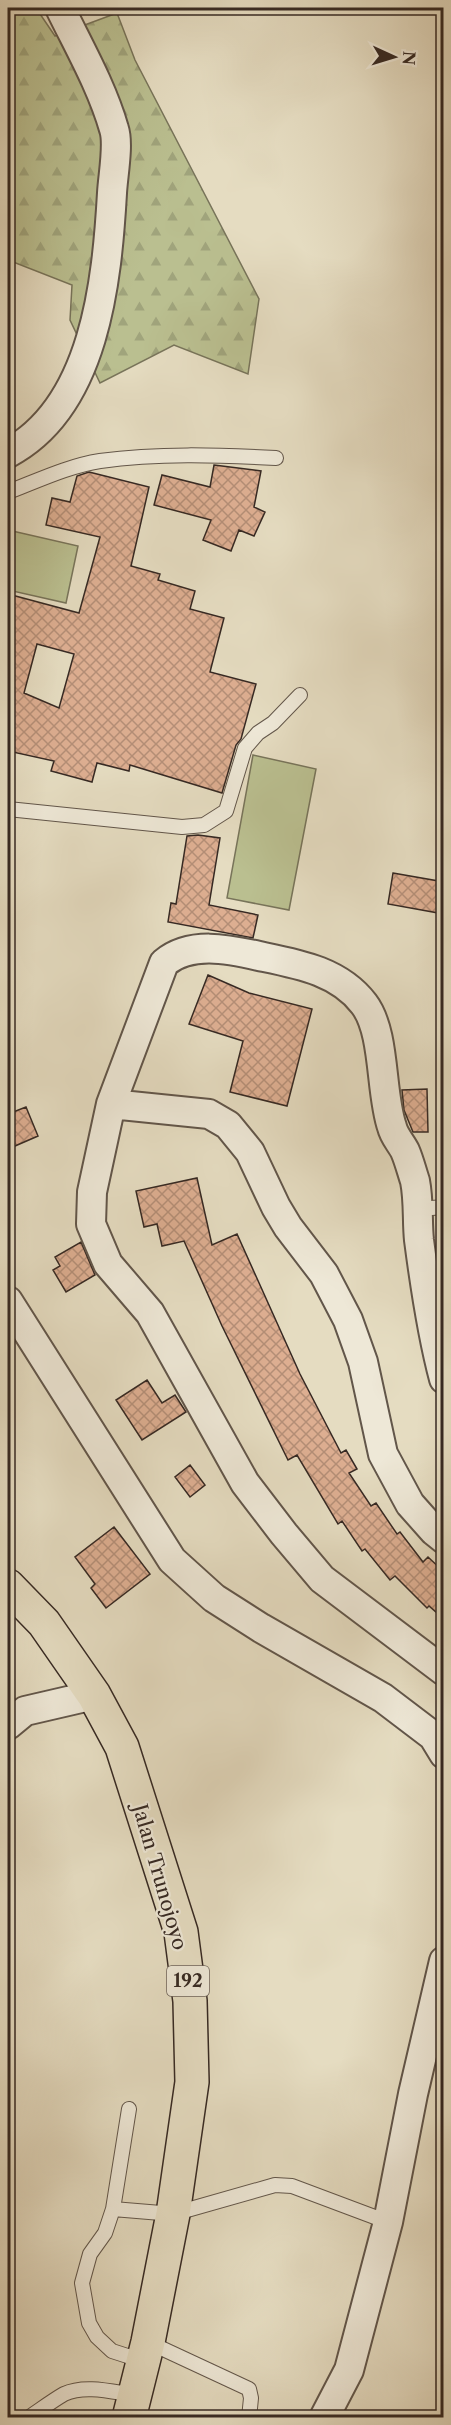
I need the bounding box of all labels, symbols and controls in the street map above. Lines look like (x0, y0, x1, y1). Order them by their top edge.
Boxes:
north arrow (364, 27, 424, 87)
text: N (398, 50, 419, 66)
street label: Jalan Trunojoyo (127, 1798, 192, 1953)
road number: 192 (167, 1966, 209, 1996)

